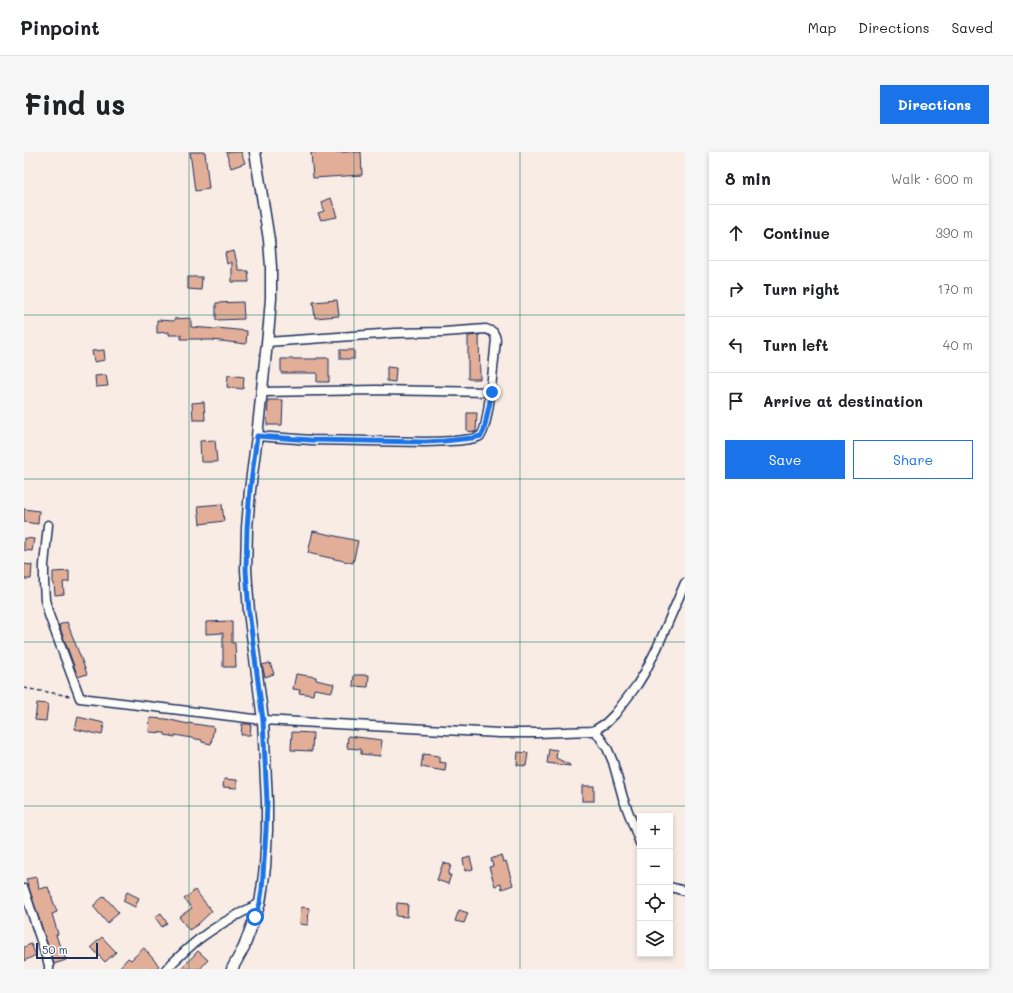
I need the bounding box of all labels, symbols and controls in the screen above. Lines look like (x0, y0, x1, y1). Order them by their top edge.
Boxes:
text: Pinpoint (20, 15, 100, 40)
text: Map (808, 18, 836, 37)
text: Directions (858, 18, 929, 37)
text: Saved (951, 18, 993, 37)
button: Directions (880, 85, 989, 124)
text: Find us (24, 86, 125, 122)
text: 8 min (725, 167, 771, 189)
text: Walk · 600 m (891, 170, 973, 187)
icon: ahead (725, 222, 747, 244)
text: Continue (763, 223, 830, 243)
text: 390 m (935, 224, 973, 241)
icon: right (725, 278, 747, 300)
text: Turn right (763, 279, 840, 299)
text: 170 m (937, 280, 973, 297)
icon: left (725, 334, 747, 356)
text: Turn left (763, 335, 828, 355)
text: 40 m (943, 336, 973, 353)
route end (483, 383, 501, 401)
icon: arrive (725, 390, 747, 412)
text: Arrive at destination (763, 391, 923, 411)
button: Save (725, 440, 845, 479)
button: Share (853, 440, 973, 479)
map controls (637, 813, 673, 957)
button: + (637, 813, 673, 849)
button: − (637, 849, 673, 885)
button: locate (637, 885, 673, 921)
route start (246, 908, 264, 926)
button: layers (637, 921, 673, 957)
scale bar (36, 941, 98, 960)
text: 50 m (42, 942, 68, 957)

